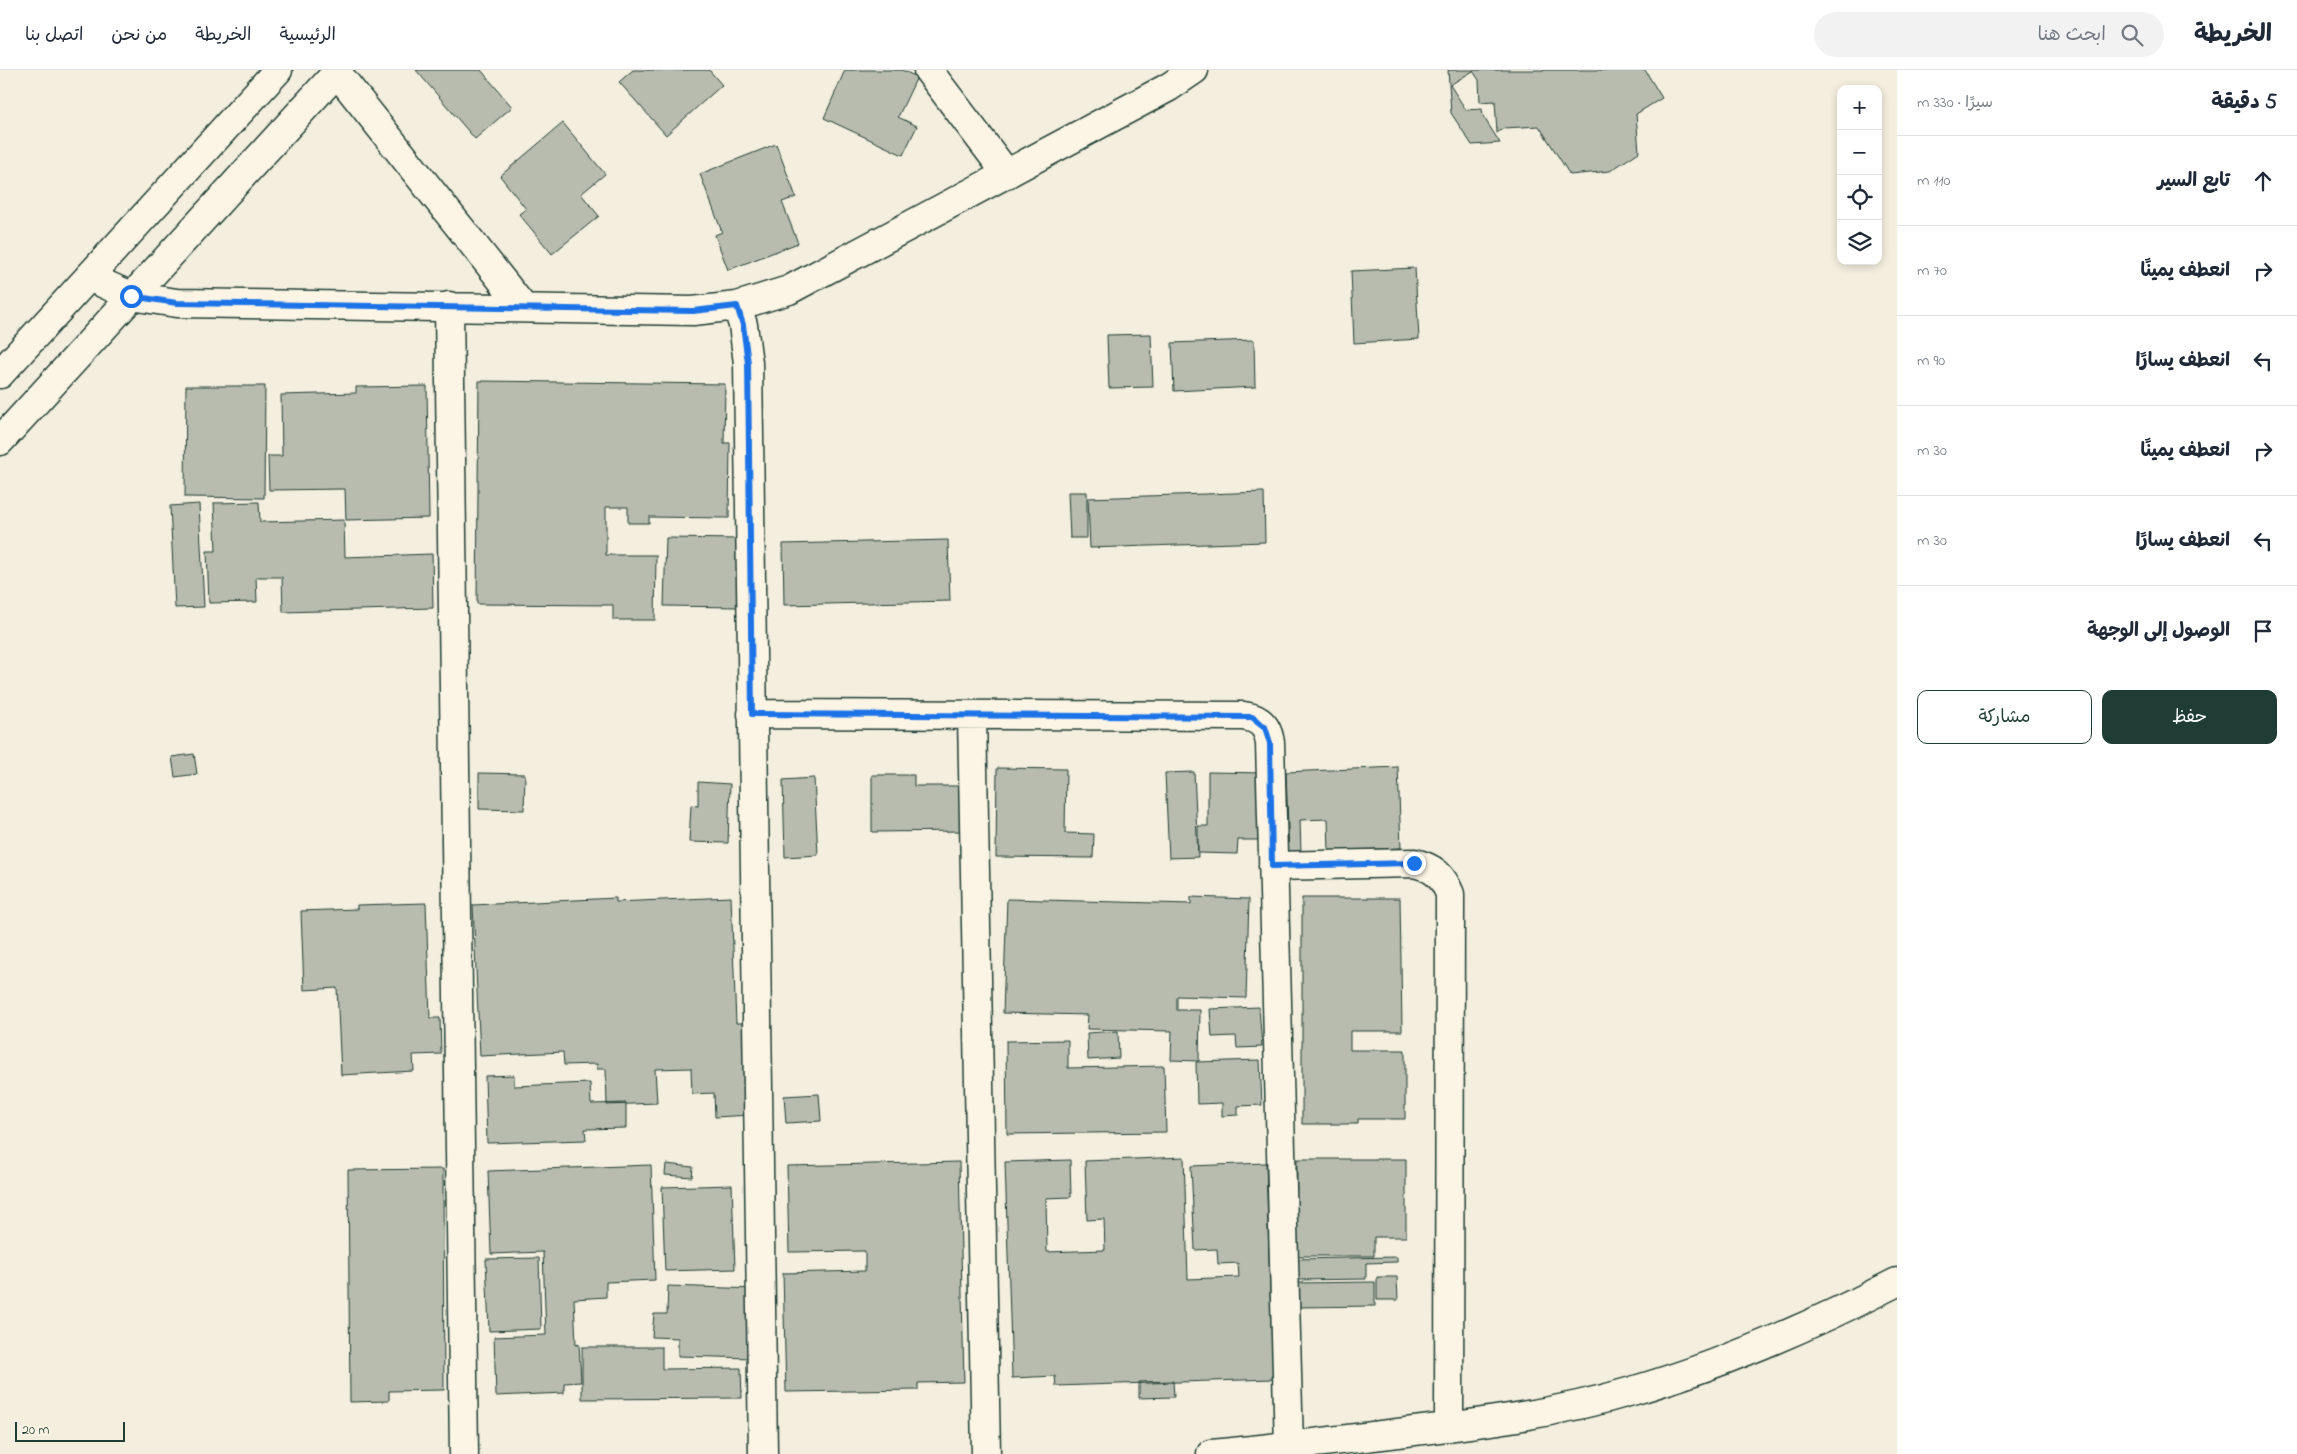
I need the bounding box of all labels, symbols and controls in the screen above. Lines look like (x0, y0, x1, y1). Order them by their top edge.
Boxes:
search box (1814, 12, 2164, 57)
text: الخريطة (2194, 18, 2272, 53)
icon: search (2118, 21, 2146, 49)
text: ابحث هنا (2038, 22, 2106, 49)
text: اتصل بنا (25, 23, 83, 49)
text: من نحن (111, 23, 167, 49)
text: الخريطة (195, 23, 251, 49)
text: الرئيسية (279, 23, 336, 49)
map controls (1837, 85, 1882, 265)
button: + (1837, 85, 1882, 130)
text: 5 دقيقة (2211, 88, 2277, 118)
text: سيرًا · 330 m (1917, 91, 1993, 115)
button: − (1837, 130, 1882, 175)
icon: ahead (2249, 167, 2277, 195)
text: تابع السير (2158, 168, 2230, 195)
text: 110 m (1917, 169, 1951, 193)
button: locate (1837, 175, 1882, 220)
button: layers (1837, 220, 1882, 265)
icon: right (2249, 257, 2277, 285)
text: انعطف يمينًا (2140, 258, 2230, 285)
text: 70 m (1917, 259, 1947, 283)
route start (120, 285, 143, 308)
icon: left (2249, 347, 2277, 375)
text: انعطف يسارًا (2135, 348, 2230, 375)
text: 90 m (1917, 349, 1945, 373)
icon: right (2249, 437, 2277, 465)
text: انعطف يمينًا (2140, 438, 2230, 465)
text: 30 m (1917, 439, 1947, 463)
icon: left (2249, 527, 2277, 555)
text: انعطف يسارًا (2135, 528, 2230, 555)
text: 30 m (1917, 529, 1947, 553)
icon: arrive (2249, 617, 2277, 645)
text: الوصول إلى الوجهة (2087, 618, 2230, 645)
button: مشاركة (1917, 690, 2092, 744)
button: حفظ (2102, 690, 2277, 744)
route end (1403, 852, 1426, 875)
scale bar (15, 1419, 125, 1442)
text: 20 m (22, 1420, 49, 1441)

